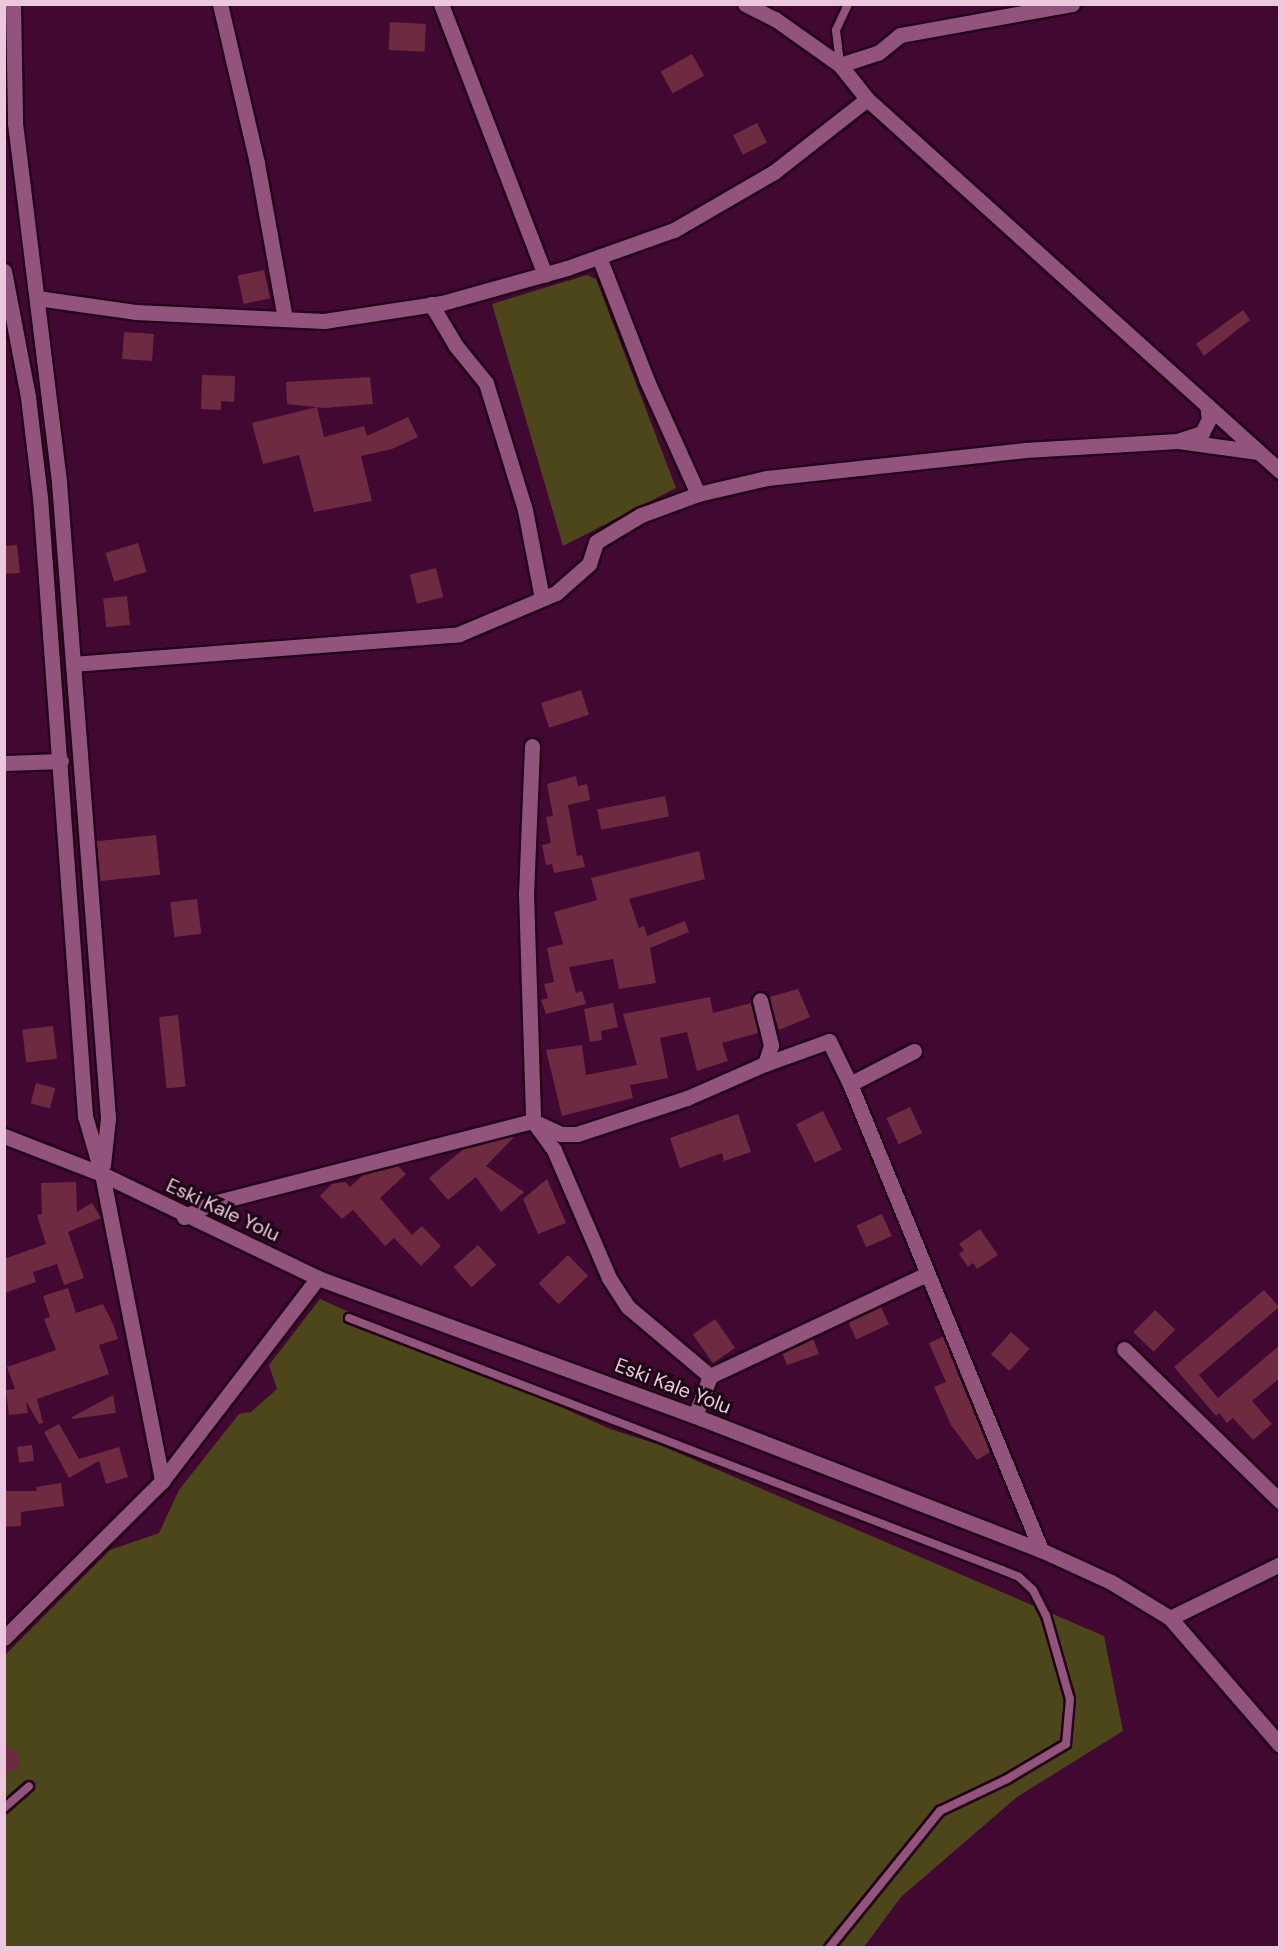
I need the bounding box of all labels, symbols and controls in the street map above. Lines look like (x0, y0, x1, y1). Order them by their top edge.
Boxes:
street label: Eski Kale Yolu (162, 1173, 284, 1247)
street label: Eski Kale Yolu (612, 1353, 734, 1419)

